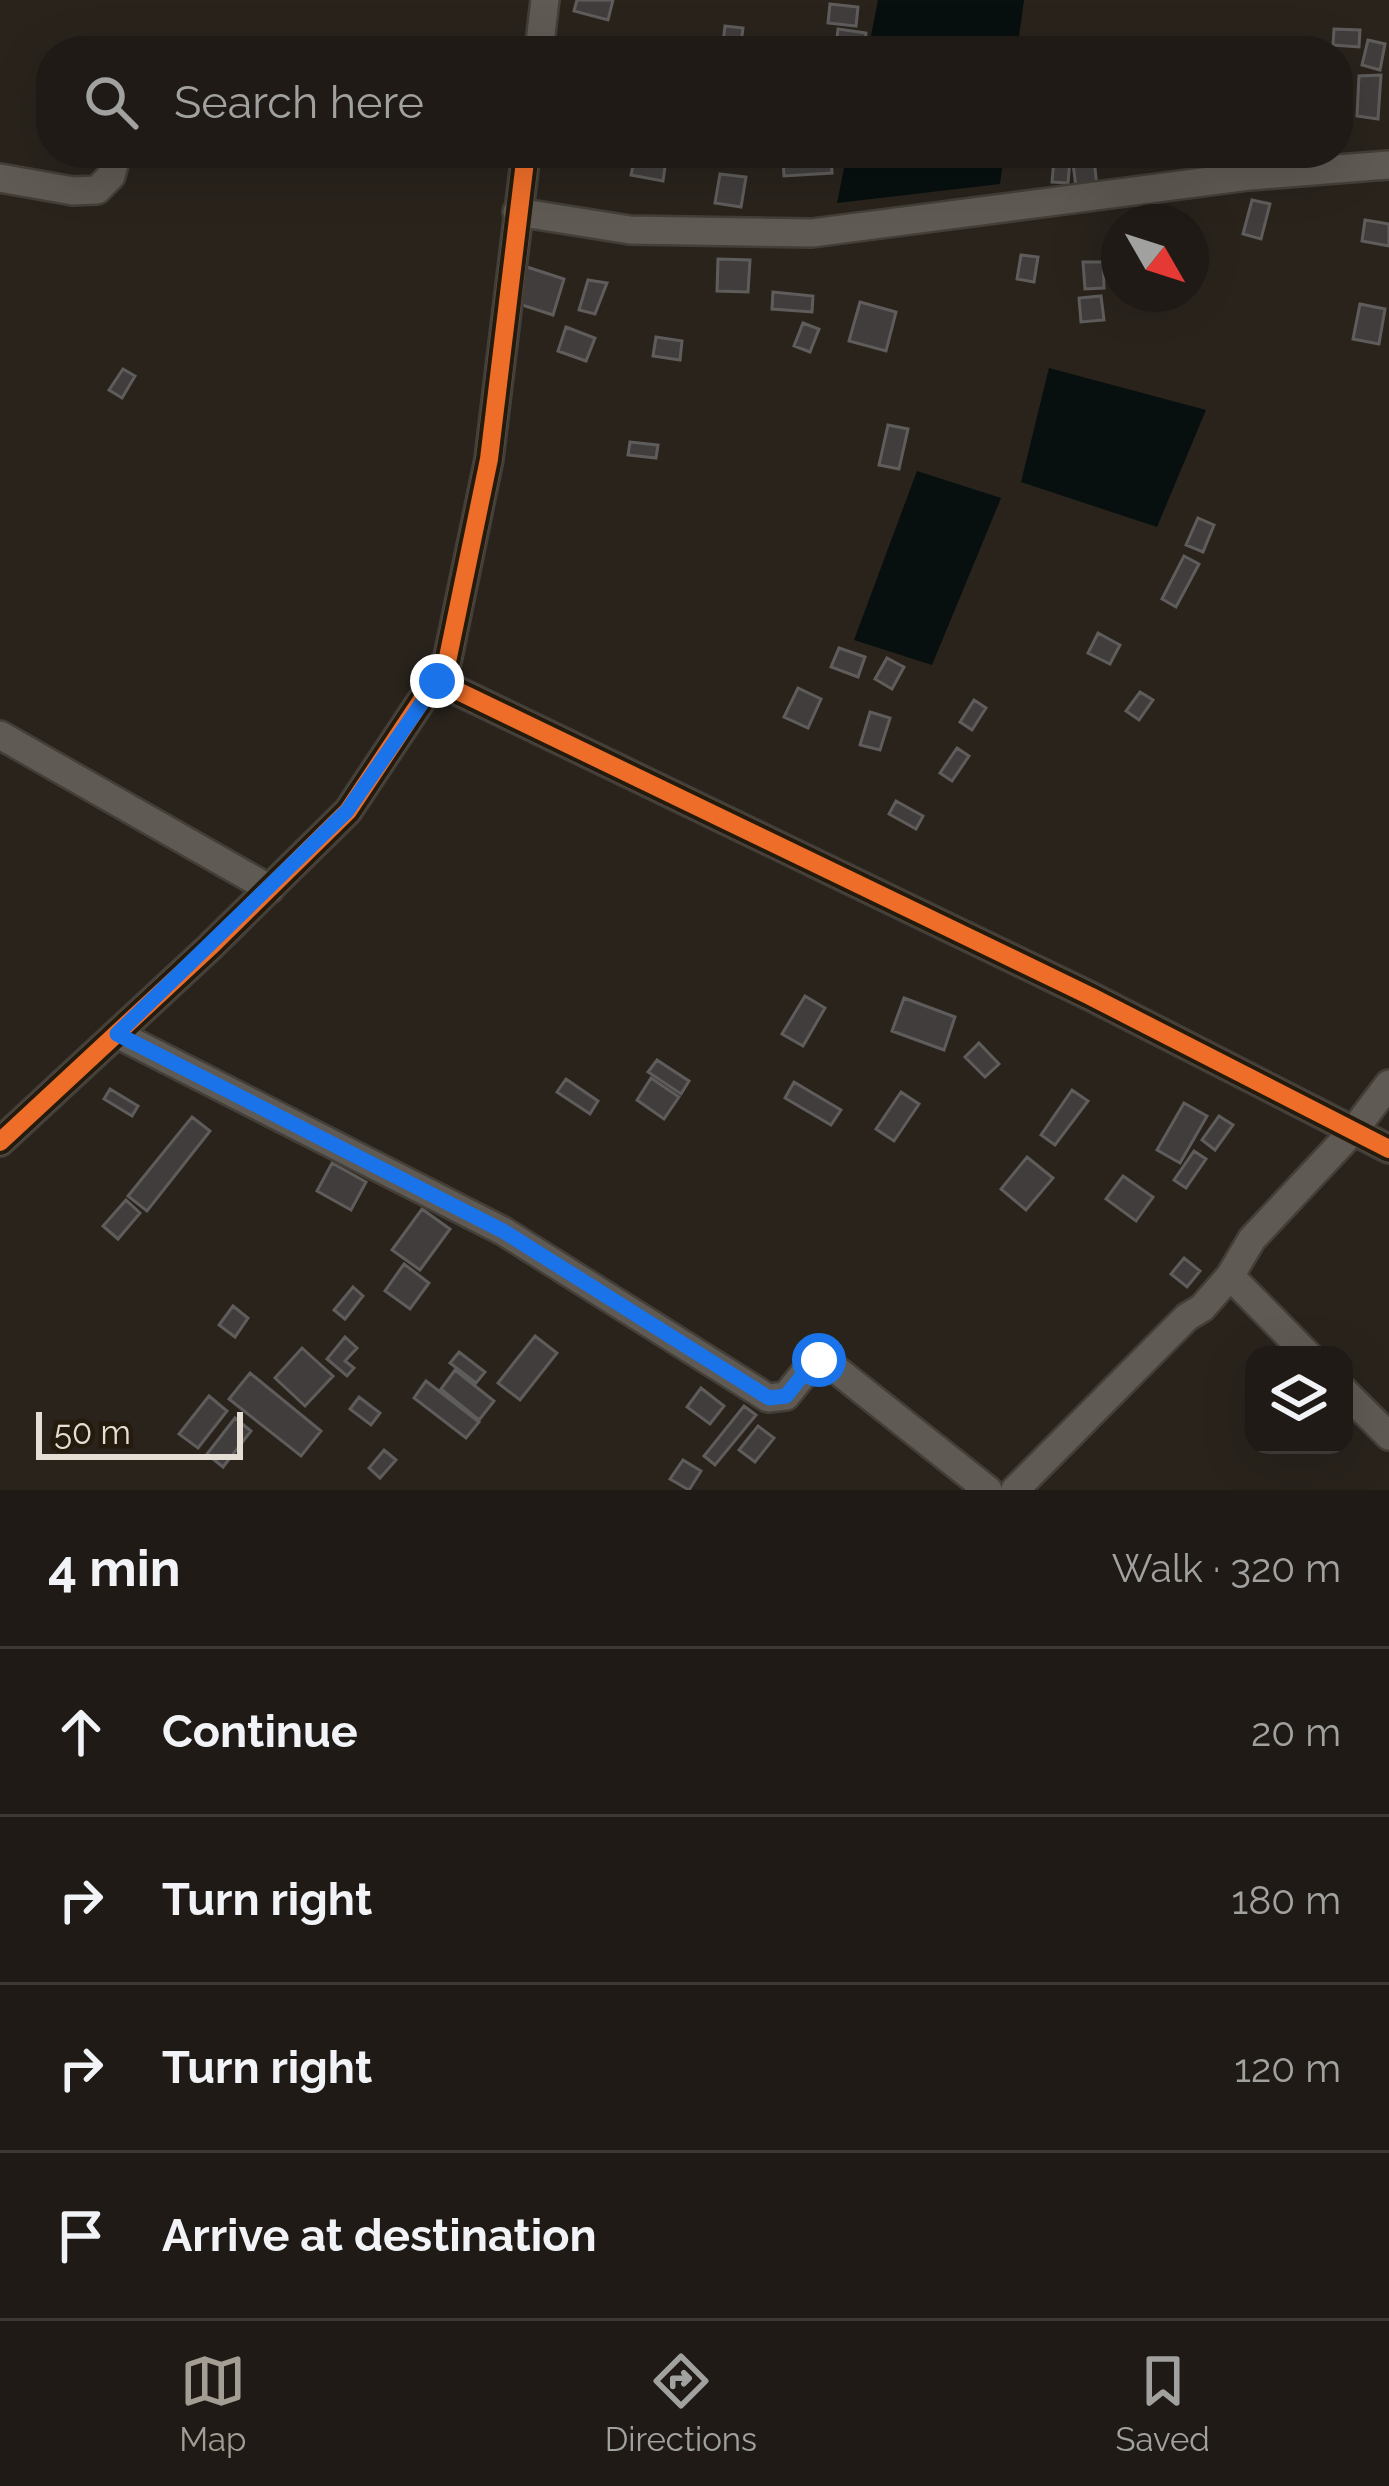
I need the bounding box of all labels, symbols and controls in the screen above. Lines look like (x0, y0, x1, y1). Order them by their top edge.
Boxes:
search box (36, 36, 1353, 168)
icon: search (78, 69, 144, 135)
text: Search here (174, 76, 424, 129)
north arrow (1101, 204, 1209, 312)
route end (410, 654, 464, 708)
route start (792, 1333, 846, 1387)
map controls (1245, 1346, 1353, 1454)
button: layers (1245, 1346, 1353, 1454)
scale bar (36, 1406, 243, 1459)
text: 50 m (54, 1413, 131, 1452)
text: 4 min (48, 1538, 181, 1598)
text: Walk · 320 m (1112, 1545, 1341, 1591)
icon: ahead (48, 1699, 114, 1765)
text: Continue (162, 1705, 358, 1758)
text: 20 m (1251, 1709, 1341, 1755)
icon: right (48, 1867, 114, 1933)
text: Turn right (162, 1873, 372, 1926)
text: 180 m (1232, 1877, 1341, 1923)
icon: right (48, 2035, 114, 2101)
text: Turn right (162, 2041, 372, 2094)
text: 120 m (1234, 2045, 1341, 2091)
icon: arrive (48, 2203, 114, 2269)
text: Arrive at destination (162, 2209, 597, 2262)
tab: Map (179, 2348, 246, 2459)
tab: Directions (605, 2348, 757, 2459)
tab: Saved (1115, 2348, 1210, 2459)

